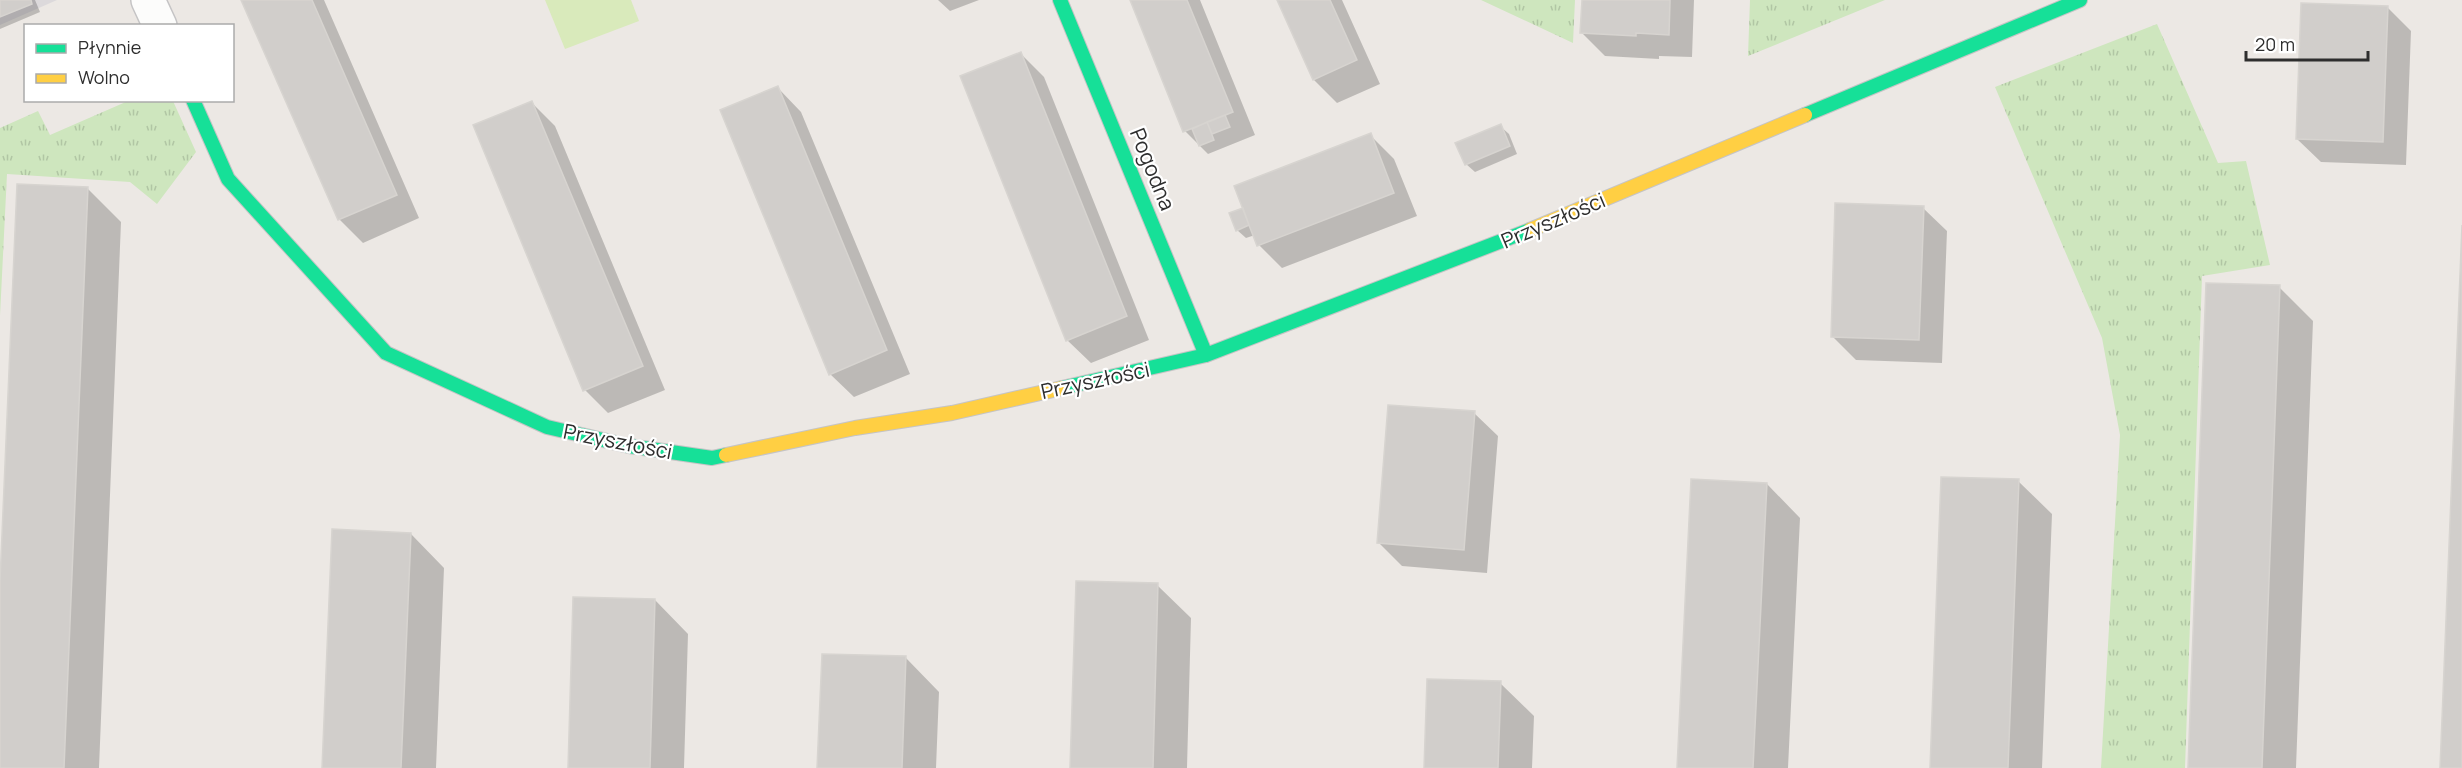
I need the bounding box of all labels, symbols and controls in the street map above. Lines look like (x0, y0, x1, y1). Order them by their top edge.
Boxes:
legend (24, 24, 234, 102)
scale bar (2246, 24, 2368, 62)
text: 20 m (2255, 32, 2295, 56)
text: Płynnie (78, 35, 141, 59)
text: Wolno (78, 65, 130, 89)
street label: Pogodna (1124, 124, 1182, 214)
street label: Przyszłości (1497, 186, 1609, 254)
street label: Przyszłości (1038, 355, 1152, 405)
street label: Przyszłości (561, 417, 675, 465)

